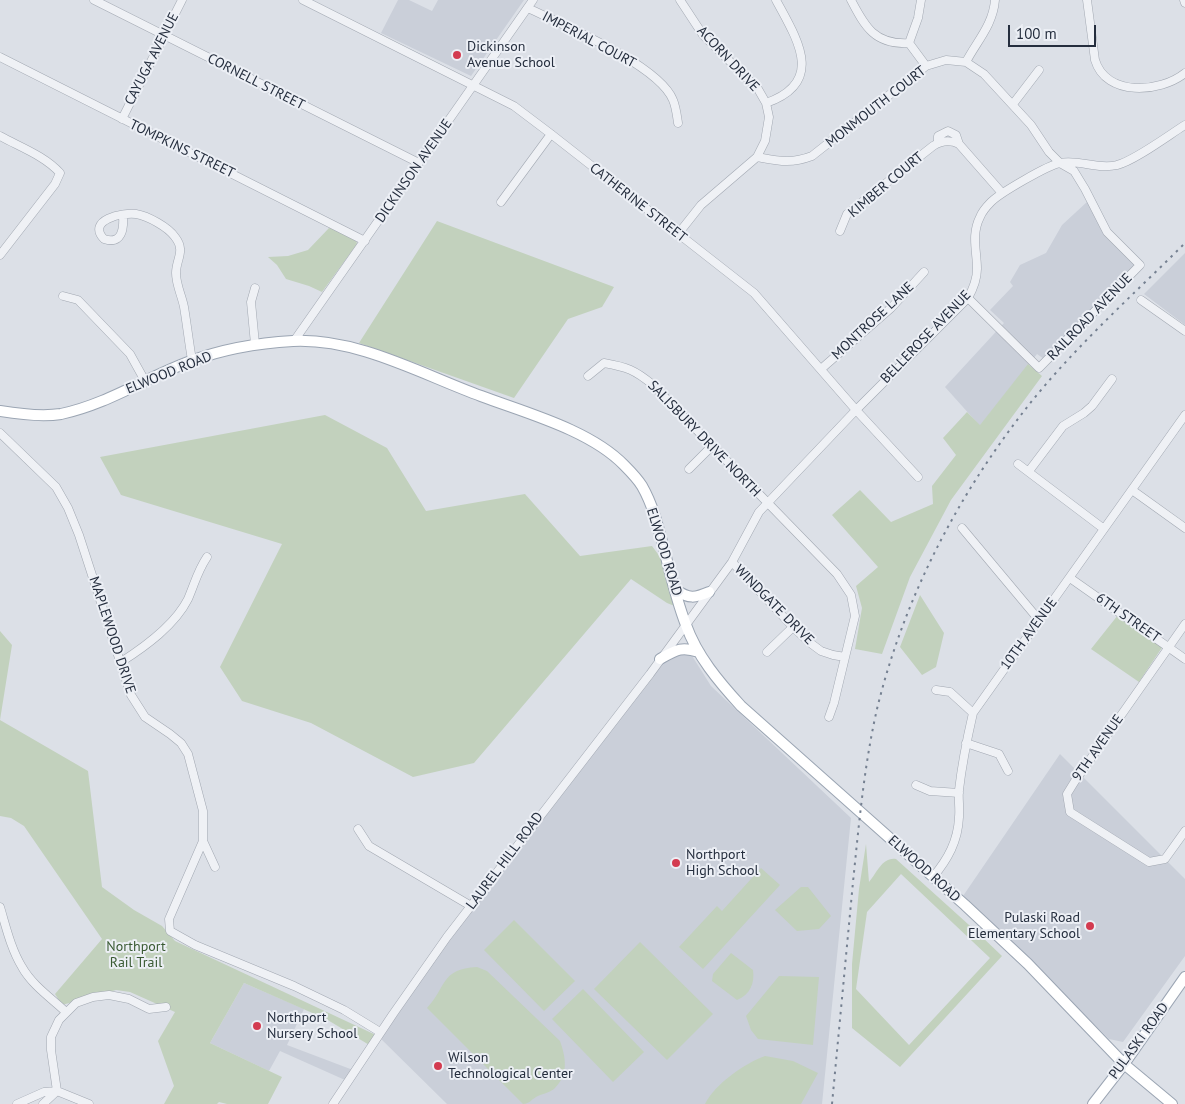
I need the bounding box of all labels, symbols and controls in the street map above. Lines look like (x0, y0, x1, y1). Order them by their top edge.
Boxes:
street label: IMPERIAL COURT (539, 8, 639, 72)
street label: CAYUGA AVENUE (122, 10, 182, 108)
scale bar (1010, 15, 1098, 47)
street label: ACORN DRIVE (693, 23, 763, 95)
text: 100 m (1016, 24, 1057, 43)
place label: Dickinson Avenue School (467, 39, 555, 72)
marker: Dickinson Avenue School (451, 49, 463, 61)
street label: CORNELL STREET (205, 50, 307, 114)
street label: MONMOUTH COURT (823, 63, 929, 151)
street label: TOMPKINS STREET (127, 116, 237, 182)
street label: DICKINSON AVENUE (372, 116, 456, 226)
street label: KIMBER COURT (845, 149, 927, 221)
street label: CATHERINE STREET (586, 160, 690, 246)
street label: RAILROAD AVENUE (1044, 270, 1136, 364)
street label: MONTROSE LANE (828, 279, 918, 363)
street label: BELLEROSE AVENUE (877, 287, 975, 387)
street label: ELWOOD ROAD (123, 348, 215, 398)
street label: SALISBURY DRIVE NORTH (644, 377, 764, 501)
street label: ELWOOD ROAD (643, 506, 685, 598)
street label: WINDGATE DRIVE (731, 562, 817, 648)
street label: MAPLEWOOD DRIVE (85, 574, 139, 696)
street label: 6TH STREET (1093, 590, 1163, 646)
street label: 10TH AVENUE (997, 595, 1061, 673)
street label: 9TH AVENUE (1069, 711, 1127, 785)
street label: LAUREL HILL ROAD (463, 809, 547, 913)
street label: ELWOOD ROAD (884, 832, 964, 906)
place label: Northport High School (686, 847, 759, 880)
marker: Northport High School (670, 857, 682, 869)
place label: Pulaski Road Elementary School (968, 910, 1080, 942)
marker: Pulaski Road Elementary School (1084, 920, 1096, 932)
park label: Northport Rail Trail (106, 939, 166, 972)
street label: PULASKI ROAD (1106, 999, 1172, 1083)
place label: Northport Nursery School (267, 1010, 357, 1042)
marker: Northport Nursery School (251, 1020, 263, 1032)
place label: Wilson Technological Center (448, 1050, 573, 1082)
marker: Wilson Technological Center (432, 1060, 444, 1072)

